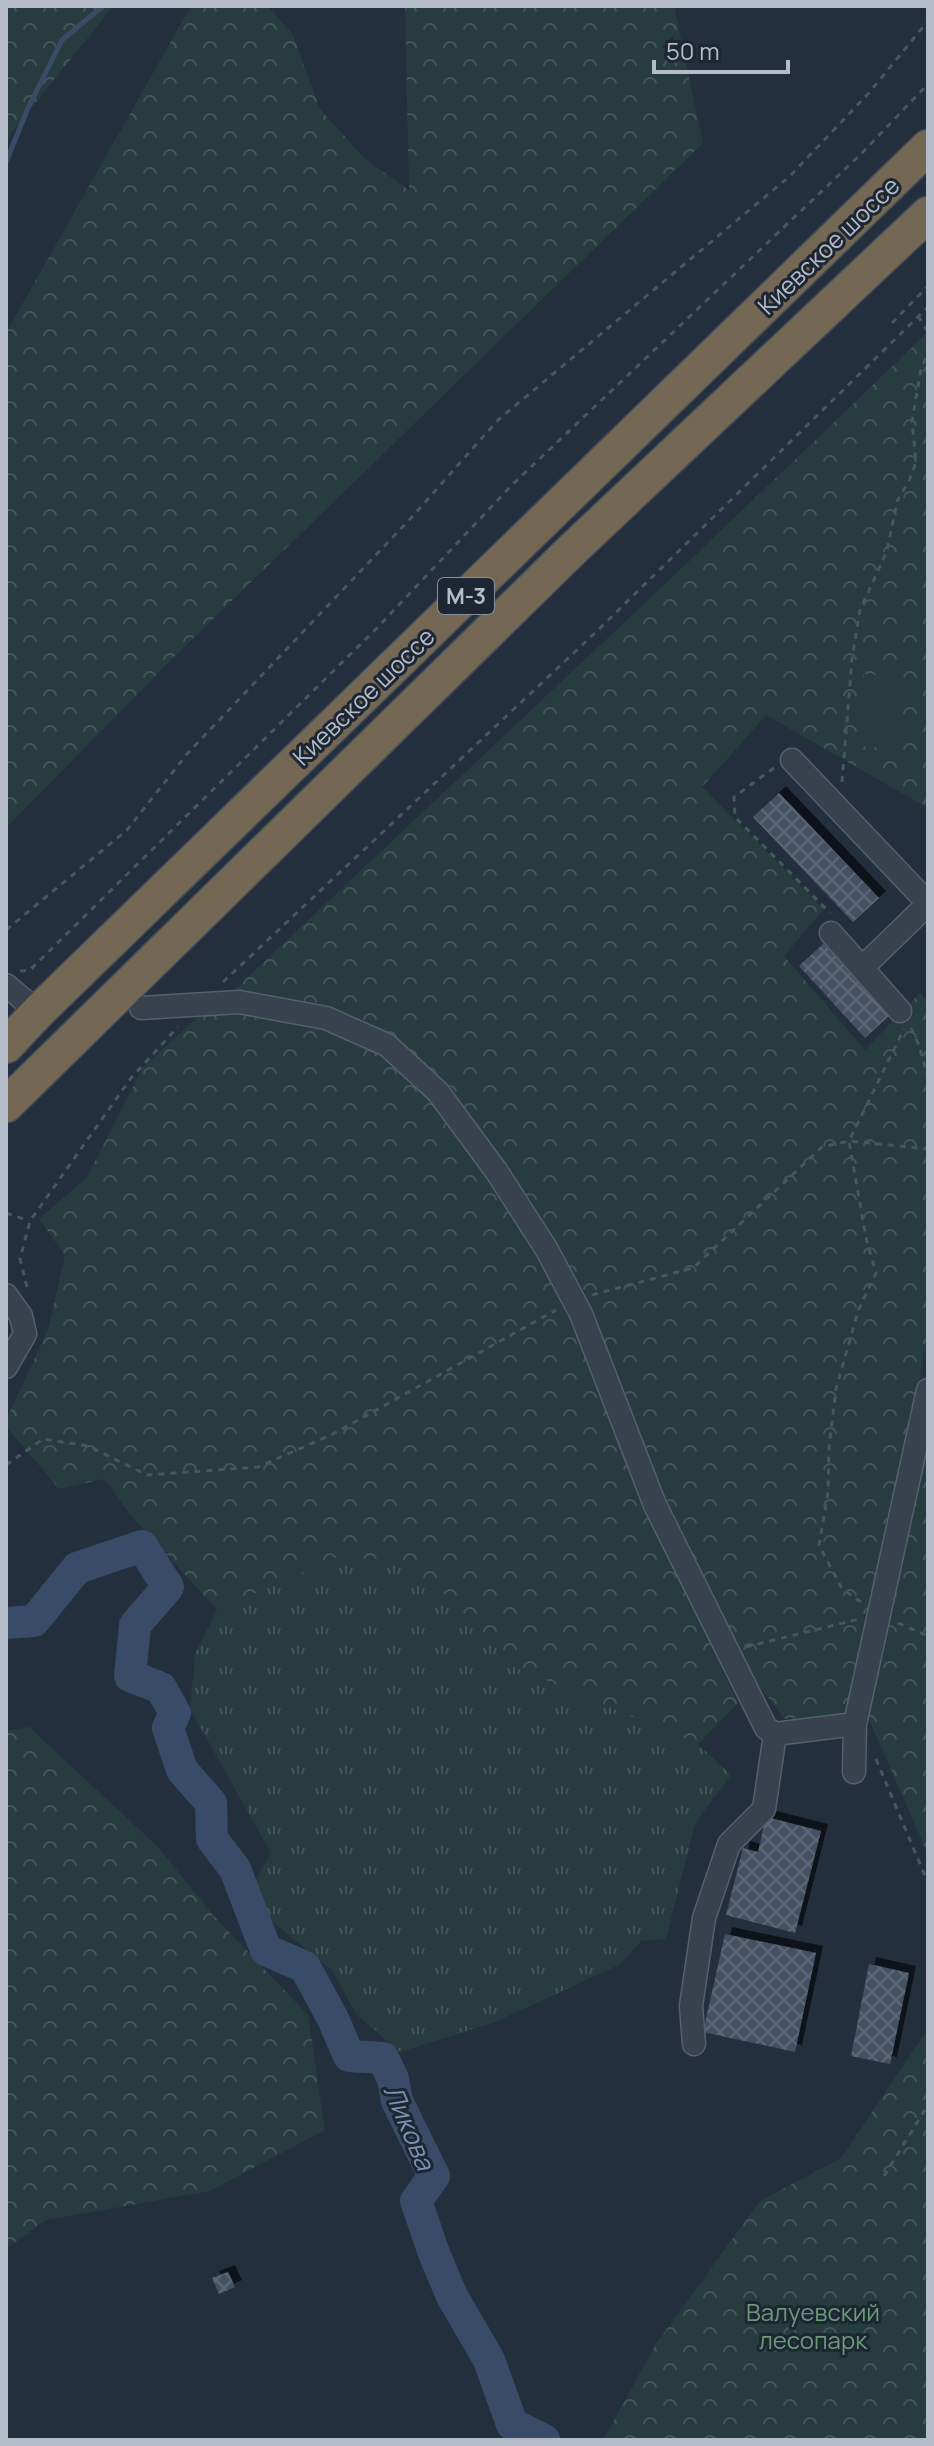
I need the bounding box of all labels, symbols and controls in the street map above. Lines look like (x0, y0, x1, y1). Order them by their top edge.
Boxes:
scale bar (654, 24, 788, 74)
text: 50 m (666, 34, 720, 67)
street label: Киевское шоссе (750, 169, 906, 321)
road number: М-3 (438, 578, 494, 614)
street label: Киевское шоссе (285, 620, 441, 772)
water label: Ликова (376, 2079, 445, 2177)
park label: Валуевский лесопарк (746, 2295, 880, 2356)

